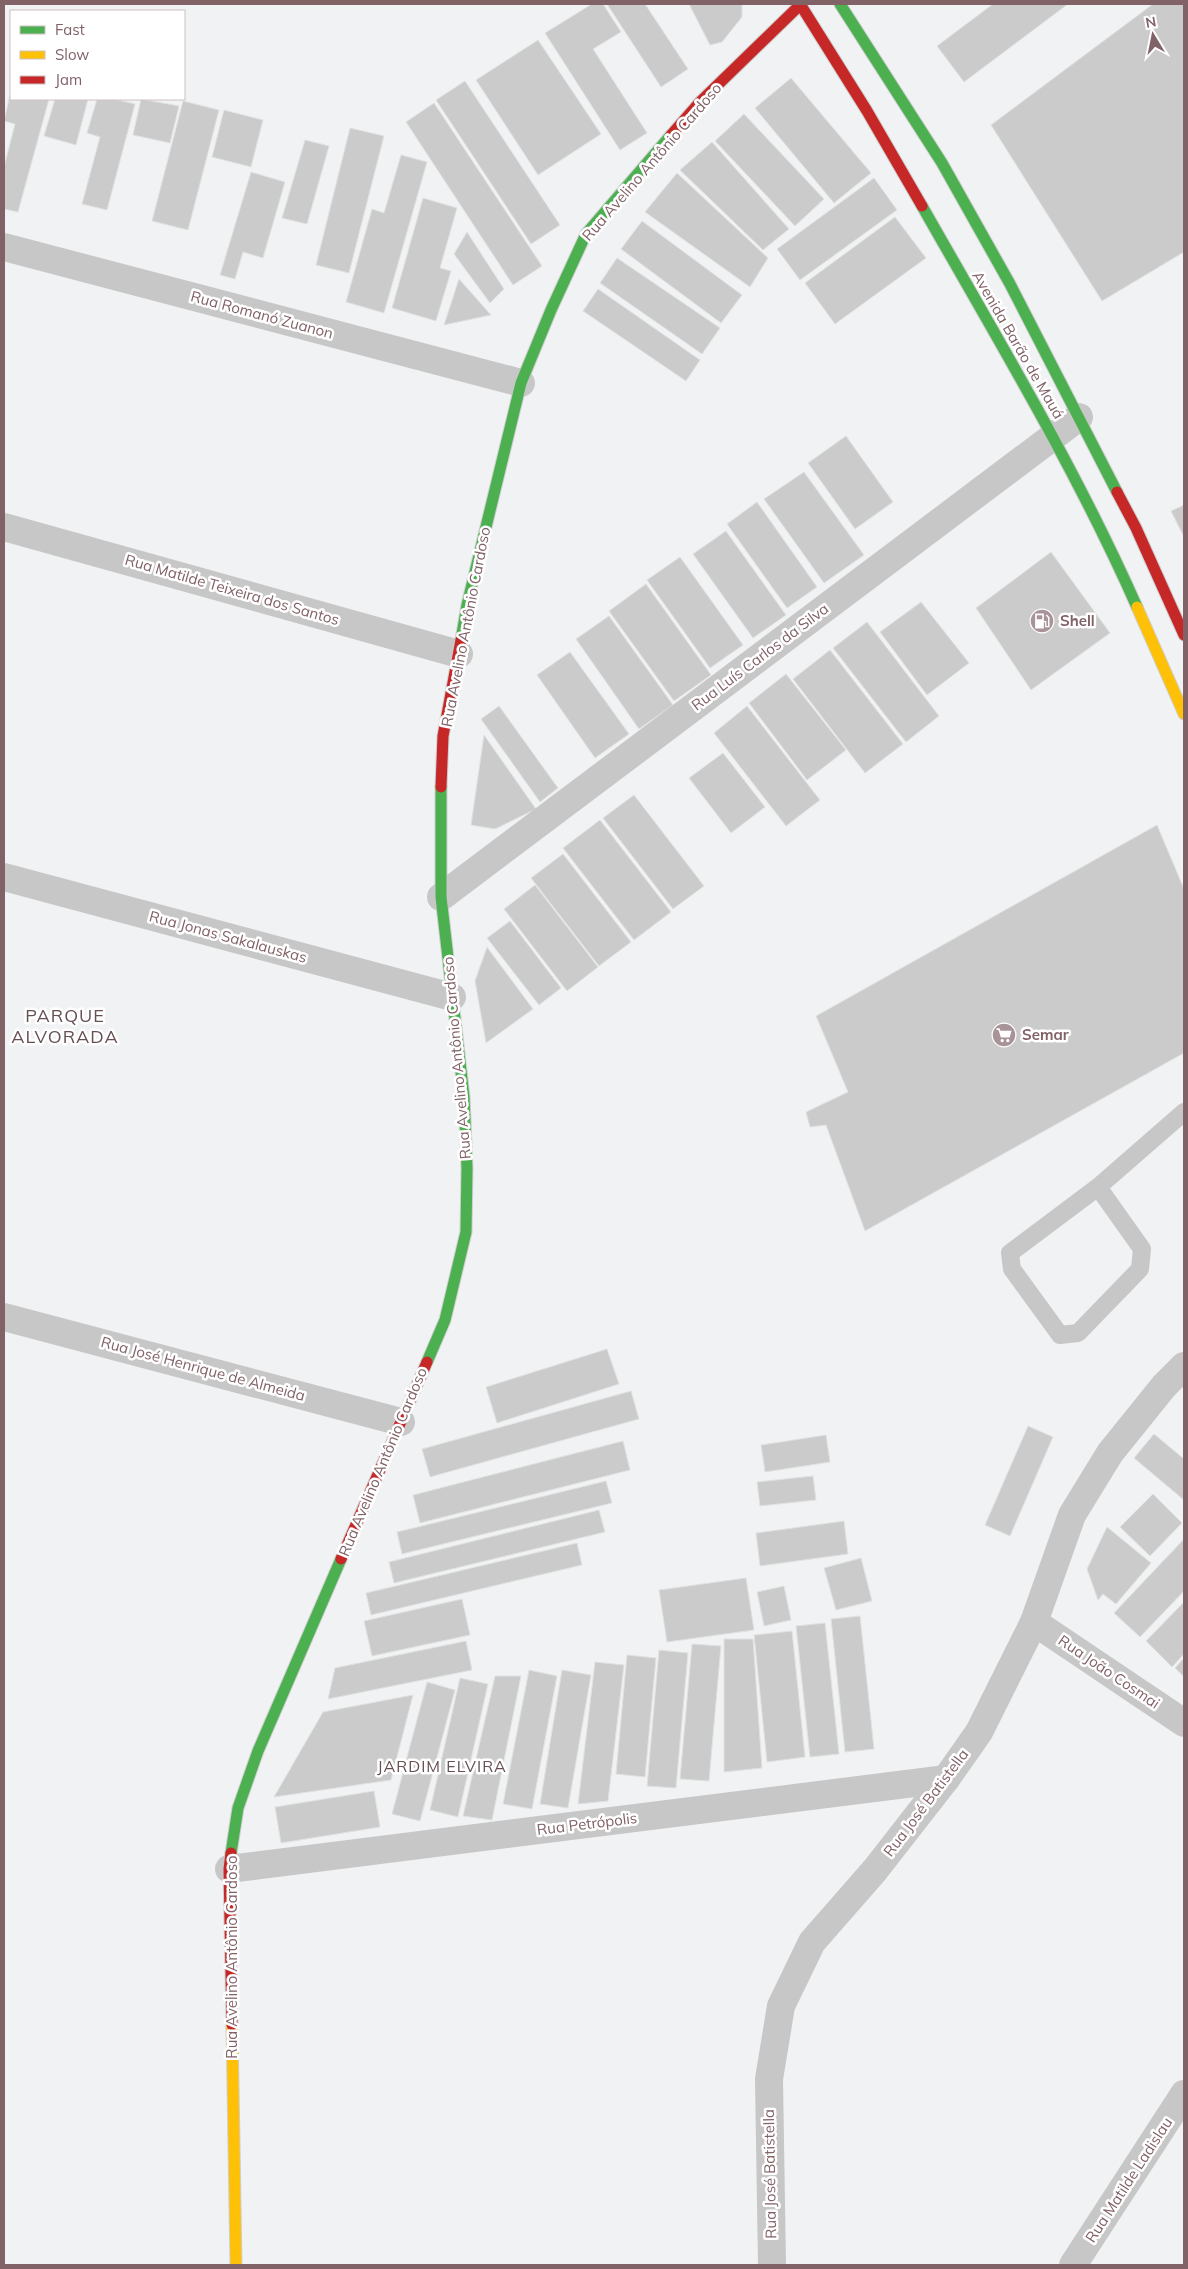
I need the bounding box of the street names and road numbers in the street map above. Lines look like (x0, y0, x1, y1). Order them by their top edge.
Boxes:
street label: Rua Avelino Antônio Cardoso (578, 79, 725, 245)
street label: Avenida Barão de Mauá (968, 267, 1069, 422)
street label: Rua Romanó Zuanon (189, 286, 335, 343)
street label: Rua Avelino Antônio Cardoso (437, 525, 494, 729)
street label: Rua Matilde Teixeira dos Santos (123, 550, 341, 629)
street label: Rua Luís Carlos da Silva (687, 599, 832, 714)
street label: Rua Jonas Sakalauskas (147, 906, 309, 967)
street label: Rua Avelino Antônio Cardoso (438, 956, 475, 1160)
street label: Rua José Henrique de Almeida (99, 1332, 307, 1405)
street label: Rua Avelino Antônio Cardoso (334, 1365, 431, 1559)
street label: Rua João Cosmai (1055, 1631, 1164, 1713)
street label: Rua José Batistella (879, 1745, 972, 1860)
street label: Rua Petrópolis (536, 1808, 638, 1839)
street label: Rua Avelino Antônio Cardoso (222, 1855, 241, 2059)
street label: Rua José Batistella (759, 2109, 780, 2239)
street label: Rua Matilde Ladislau (1081, 2113, 1176, 2246)

